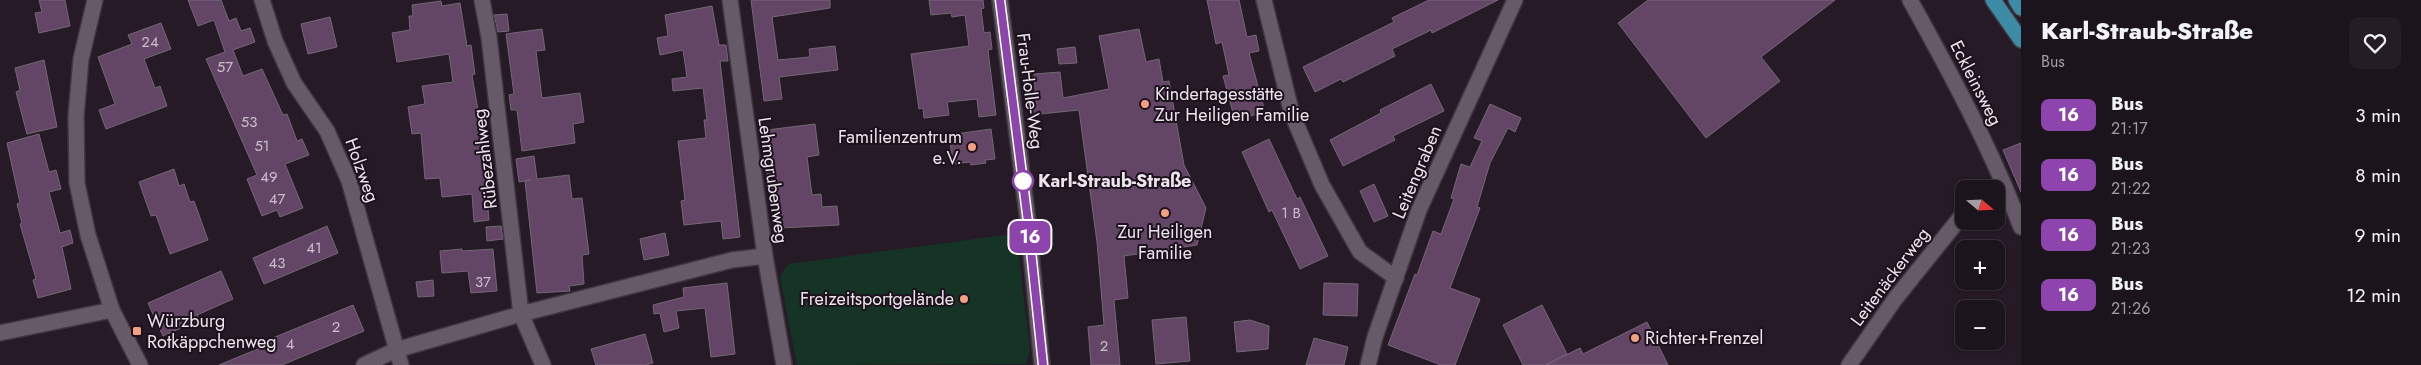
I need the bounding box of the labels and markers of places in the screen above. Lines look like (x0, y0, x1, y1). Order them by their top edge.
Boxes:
place label: Kindertagesstätte Zur Heiligen Familie (1155, 81, 1309, 128)
marker: Kindertagesstätte Zur Heiligen Familie (1139, 98, 1151, 110)
place label: Familienzentrum e.V. (838, 124, 962, 171)
marker: Familienzentrum e.V. (966, 141, 978, 153)
place label: Karl-Straub-Straße (1038, 168, 1191, 194)
marker: Karl-Straub-Straße (1012, 170, 1034, 192)
marker: Zur Heiligen Familie (1159, 207, 1171, 219)
place label: Zur Heiligen Familie (1118, 219, 1212, 266)
place label: Freizeitsportgelände (800, 286, 954, 312)
marker: Freizeitsportgelände (958, 293, 970, 305)
place label: Würzburg Rotkäppchenweg (147, 308, 277, 355)
marker: Würzburg Rotkäppchenweg (131, 325, 143, 337)
place label: Richter+Frenzel (1645, 325, 1763, 351)
marker: Richter+Frenzel (1629, 332, 1641, 344)

